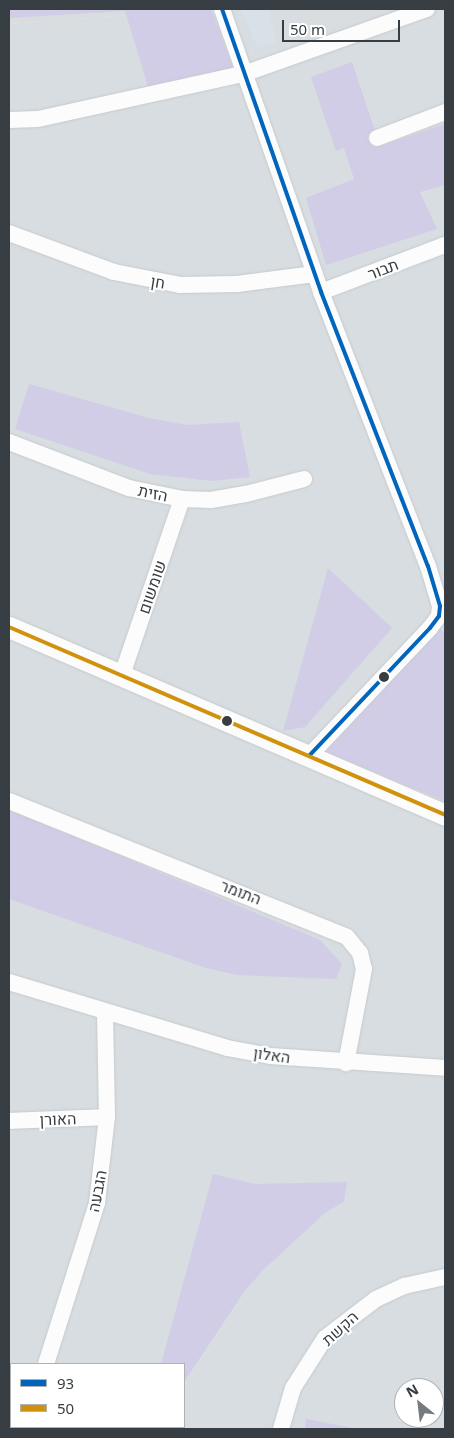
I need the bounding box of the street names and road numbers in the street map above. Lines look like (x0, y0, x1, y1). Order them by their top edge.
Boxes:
street label: תבור (365, 254, 401, 284)
street label: חן (149, 271, 167, 293)
street label: הזית (136, 481, 170, 505)
street label: שומשום (134, 558, 170, 616)
street label: התומר (218, 875, 264, 909)
street label: האלון (252, 1043, 292, 1067)
street label: האורן (39, 1109, 77, 1129)
street label: הגבעה (84, 1168, 110, 1214)
street label: הקשת (318, 1307, 362, 1349)

